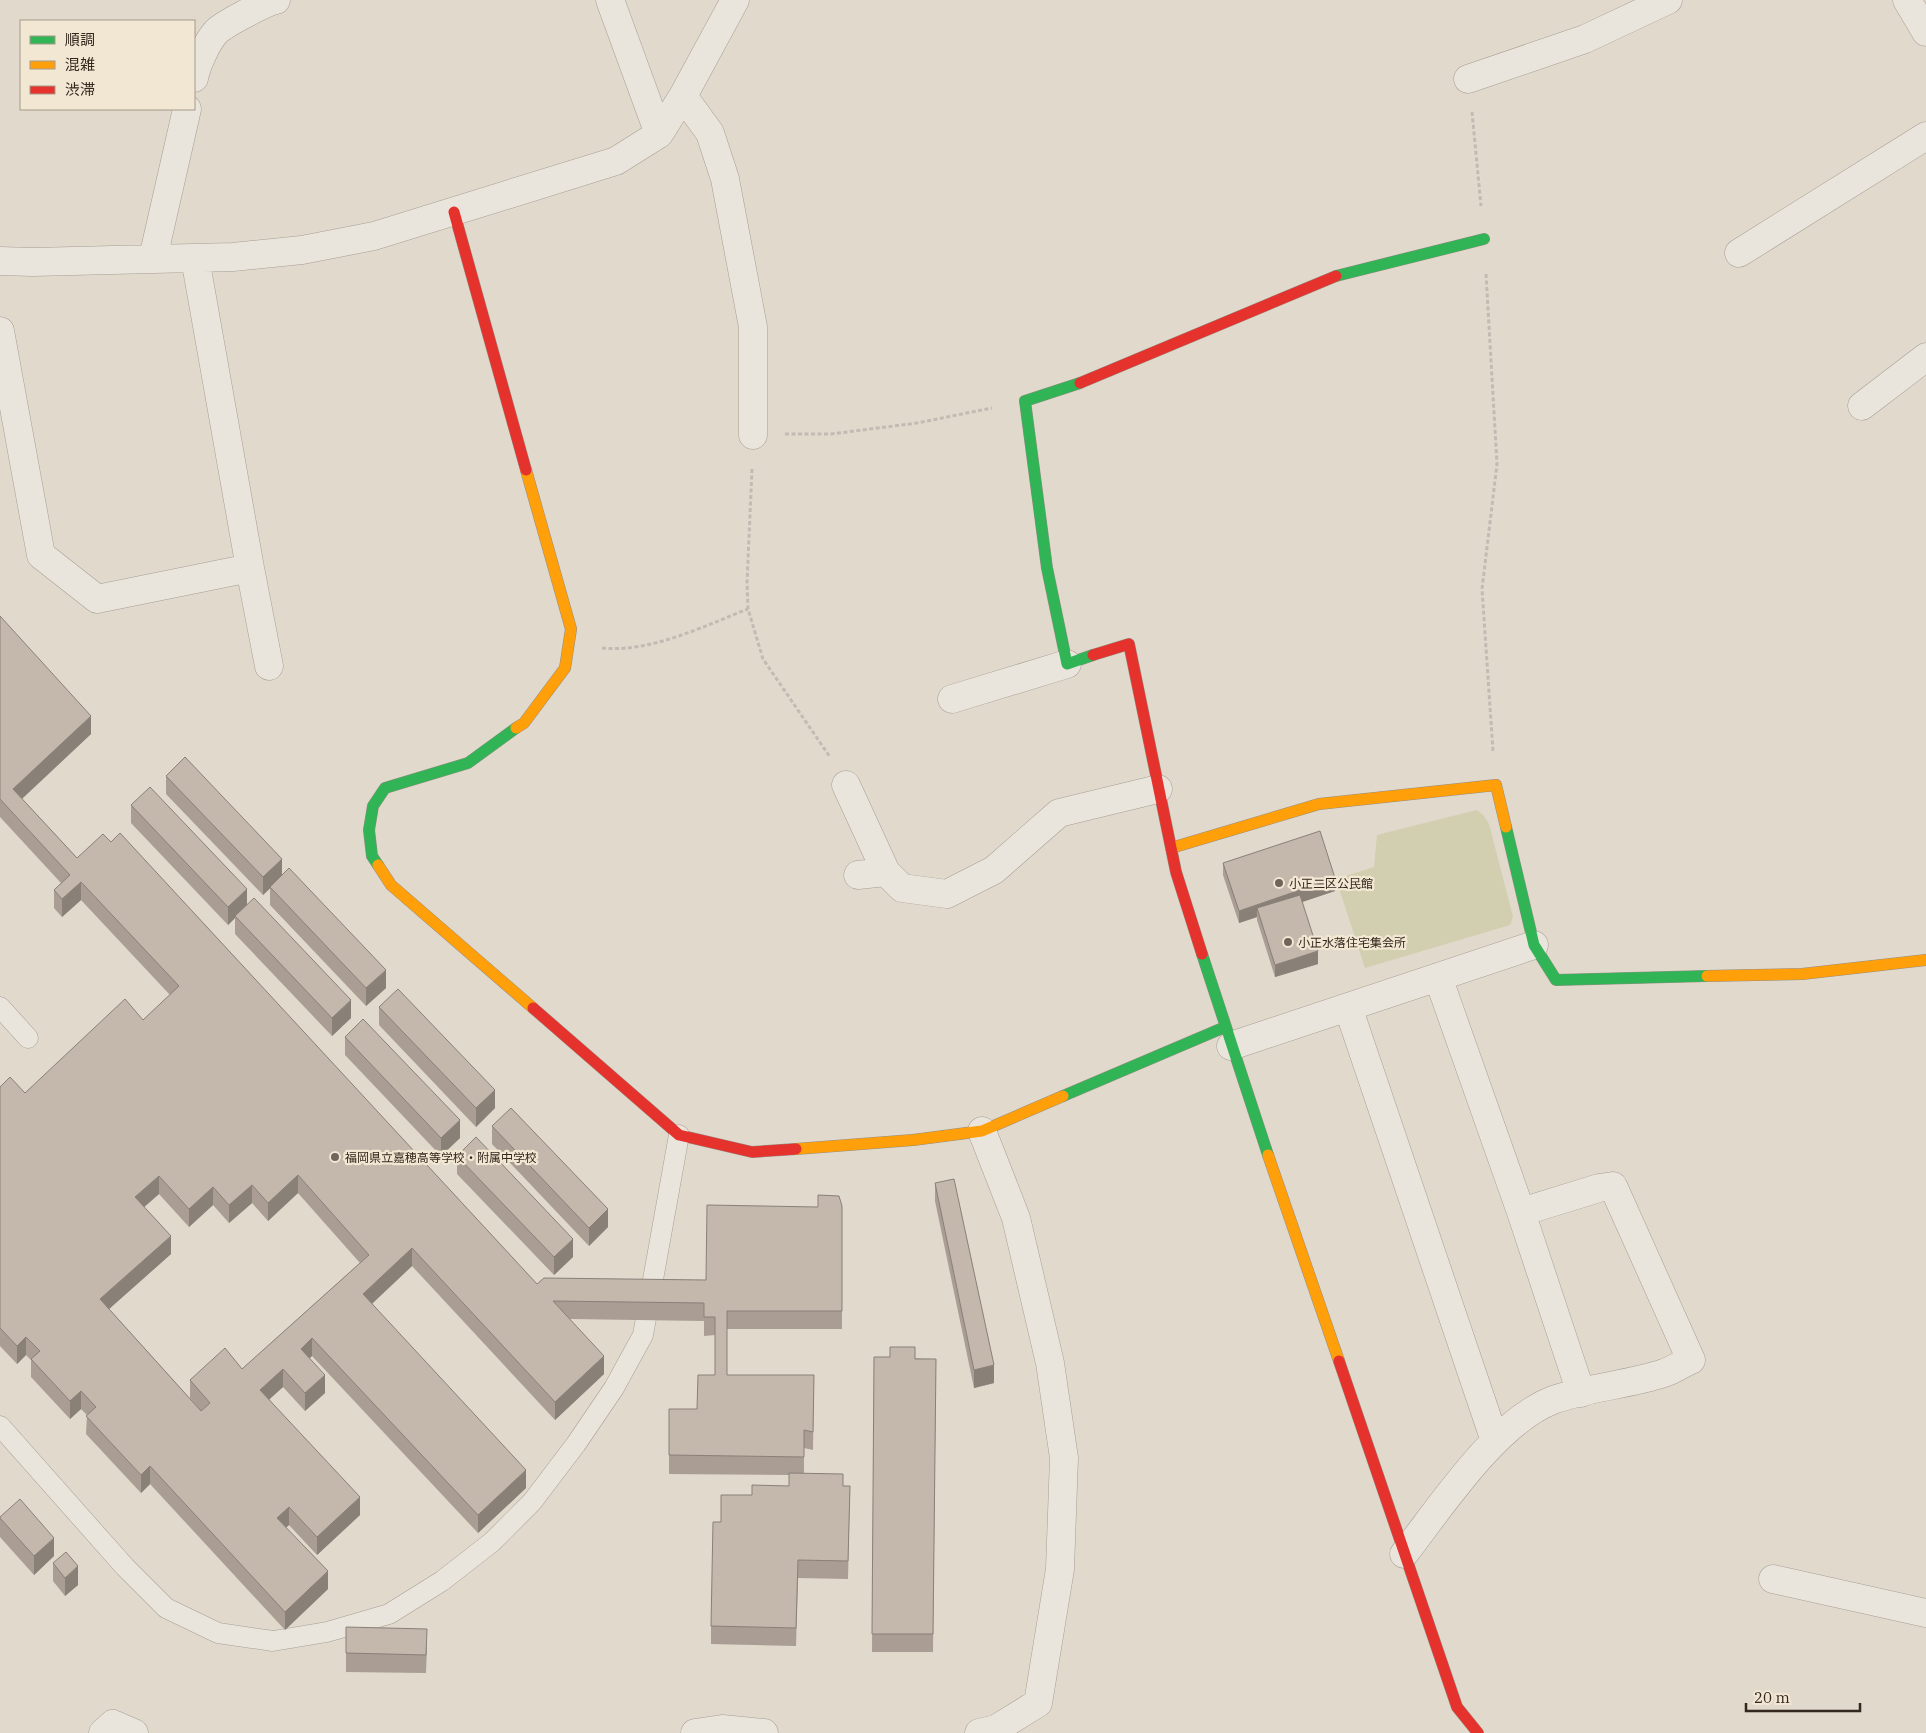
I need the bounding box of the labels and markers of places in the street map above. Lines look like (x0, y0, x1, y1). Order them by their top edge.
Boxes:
place label: 小正二区公民館 (1289, 876, 1373, 891)
marker: 小正二区公民館 (1273, 877, 1285, 889)
place label: 小正水落住宅集会所 (1298, 935, 1406, 950)
marker: 小正水落住宅集会所 (1282, 936, 1294, 948)
place label: 福岡県立嘉穂高等学校・附属中学校 (345, 1150, 537, 1165)
marker: 福岡県立嘉穂高等学校・附属中学校 (329, 1151, 341, 1163)

